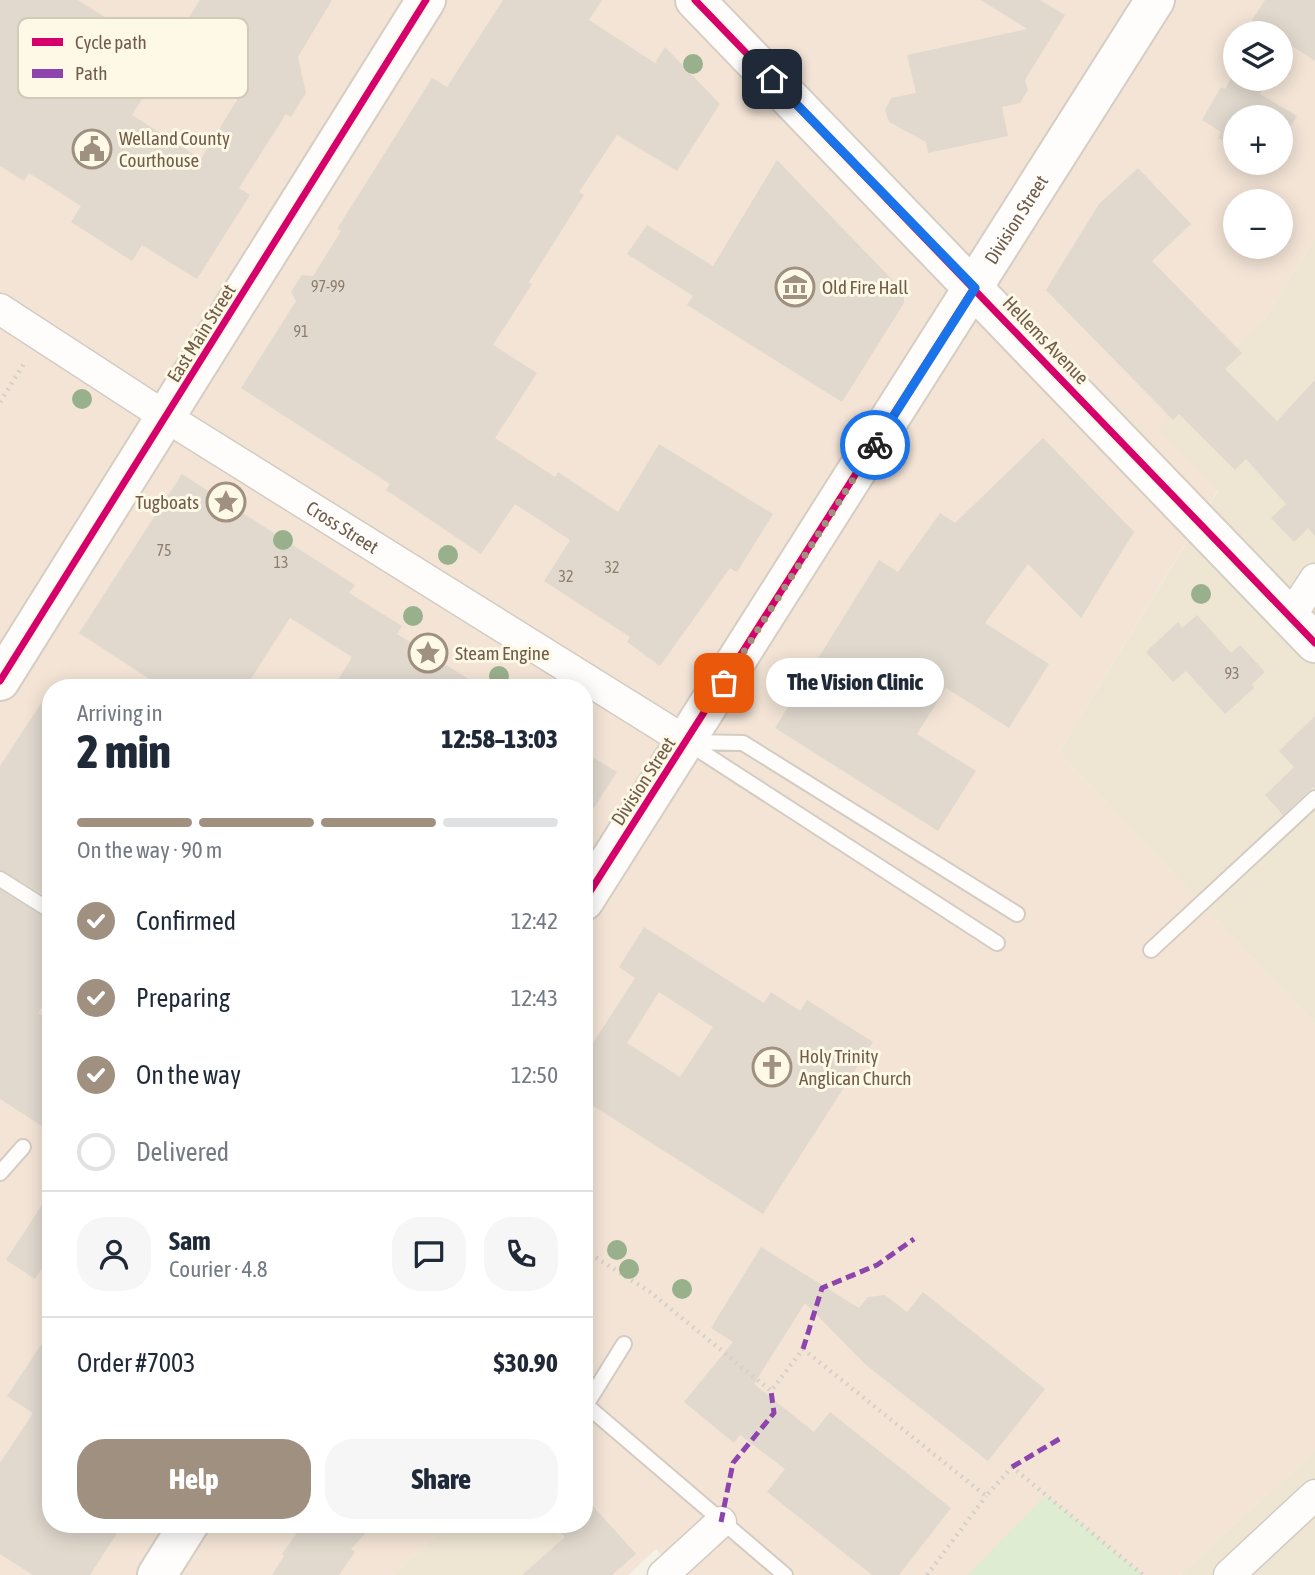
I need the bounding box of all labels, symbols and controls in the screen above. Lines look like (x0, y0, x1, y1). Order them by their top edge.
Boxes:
legend (18, 18, 248, 98)
map controls (1223, 21, 1293, 259)
button: layers (1223, 21, 1293, 91)
text: Cycle path (75, 31, 147, 53)
pin (742, 49, 802, 109)
icon: home (753, 60, 791, 98)
text: Path (75, 62, 107, 84)
button: + (1223, 105, 1293, 175)
place label: Welland County Courthouse (119, 127, 230, 171)
public building icon: Welland County Courthouse (71, 128, 113, 170)
street label: Division Street (980, 171, 1052, 268)
button: − (1223, 189, 1293, 259)
museum icon: Old Fire Hall (774, 266, 816, 308)
place label: Old Fire Hall (822, 276, 908, 298)
house number: 97-99 (311, 277, 345, 295)
street label: East Main Street (162, 280, 240, 386)
street label: Hellems Avenue (999, 291, 1093, 389)
house number: 91 (293, 322, 309, 340)
courier (840, 410, 910, 480)
icon: bike (856, 426, 894, 464)
place icon: Tugboats (205, 481, 247, 523)
place label: Tugboats (135, 491, 199, 513)
street label: Cross Street (302, 496, 383, 558)
house number: 75 (156, 541, 172, 559)
house number: 13 (273, 553, 289, 571)
house number: 32 (604, 558, 620, 576)
house number: 32 (558, 567, 574, 585)
place icon: Steam Engine (407, 632, 449, 674)
place label: Steam Engine (455, 642, 550, 664)
pin (694, 653, 754, 713)
callout: The Vision Clinic (766, 658, 945, 708)
icon: bag (705, 664, 743, 702)
house number: 93 (1224, 664, 1240, 682)
text: The Vision Clinic (787, 669, 923, 695)
text: Arriving in (77, 700, 163, 726)
text: 12:58–13:03 (441, 724, 558, 754)
text: 2 min (77, 725, 171, 778)
street label: Division Street (606, 733, 680, 829)
text: On the way · 90 m (77, 837, 222, 863)
icon: check (77, 902, 115, 940)
text: Confirmed (136, 906, 236, 936)
text: 12:42 (511, 908, 558, 934)
icon: check (77, 979, 115, 1017)
text: Preparing (136, 983, 230, 1013)
text: 12:43 (511, 985, 558, 1011)
place label: Holy Trinity Anglican Church (799, 1045, 912, 1089)
church icon: Holy Trinity Anglican Church (751, 1046, 793, 1088)
icon: check (77, 1056, 115, 1094)
text: On the way (136, 1060, 241, 1090)
text: 12:50 (511, 1062, 558, 1088)
text: Delivered (136, 1137, 229, 1167)
button: person (77, 1217, 151, 1291)
button: chat (392, 1217, 466, 1291)
button: phone (484, 1217, 558, 1291)
text: Sam (169, 1226, 211, 1256)
text: Courier · 4.8 (169, 1256, 268, 1282)
text: Order #7003 (77, 1348, 196, 1378)
text: $30.90 (494, 1348, 558, 1378)
button: Help (77, 1439, 311, 1519)
button: Share (325, 1439, 558, 1519)

